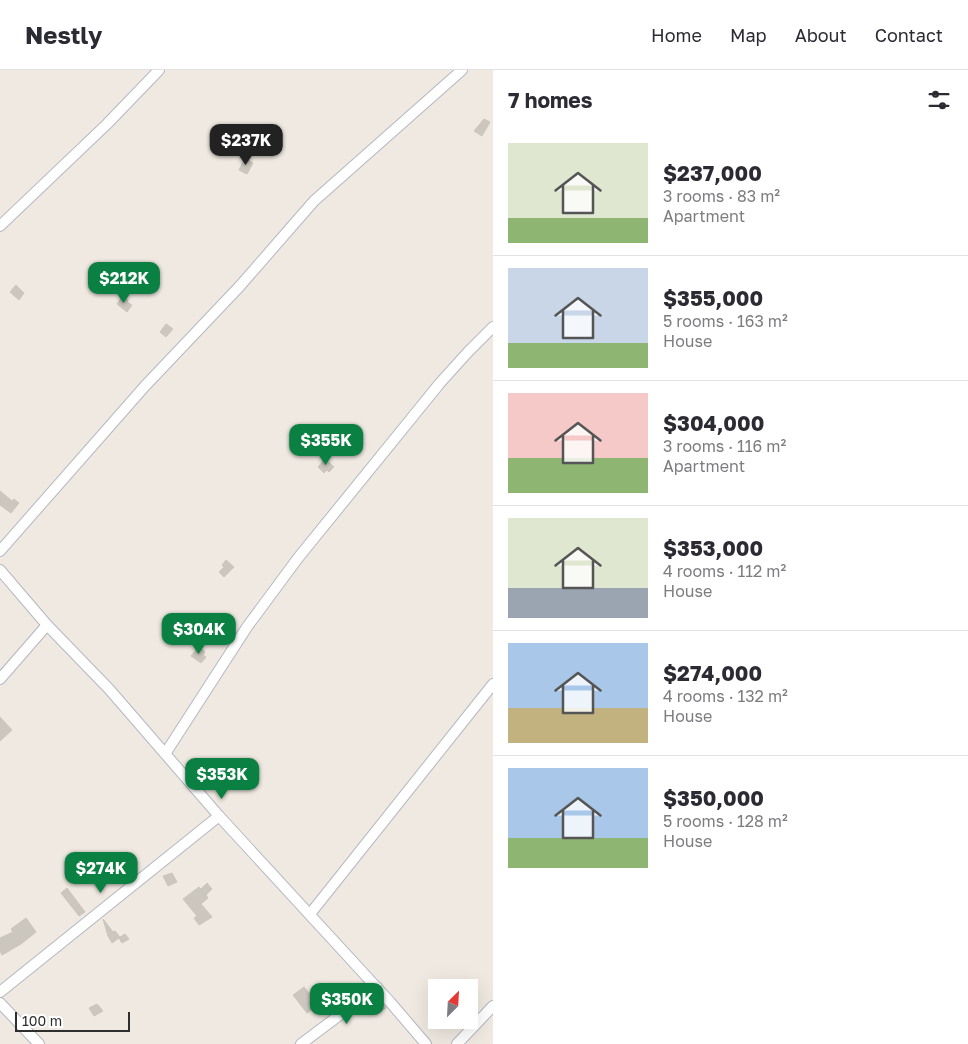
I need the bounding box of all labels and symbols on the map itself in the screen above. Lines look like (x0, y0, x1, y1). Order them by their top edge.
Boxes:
pin: $237K (211, 124, 281, 166)
pin: $212K (89, 262, 159, 304)
pin: $355K (291, 424, 361, 466)
pin: $304K (164, 612, 234, 655)
pin: $353K (187, 758, 257, 800)
pin: $274K (66, 852, 136, 894)
north arrow (428, 979, 478, 1029)
pin: $350K (312, 982, 382, 1025)
scale bar (15, 1009, 130, 1032)

